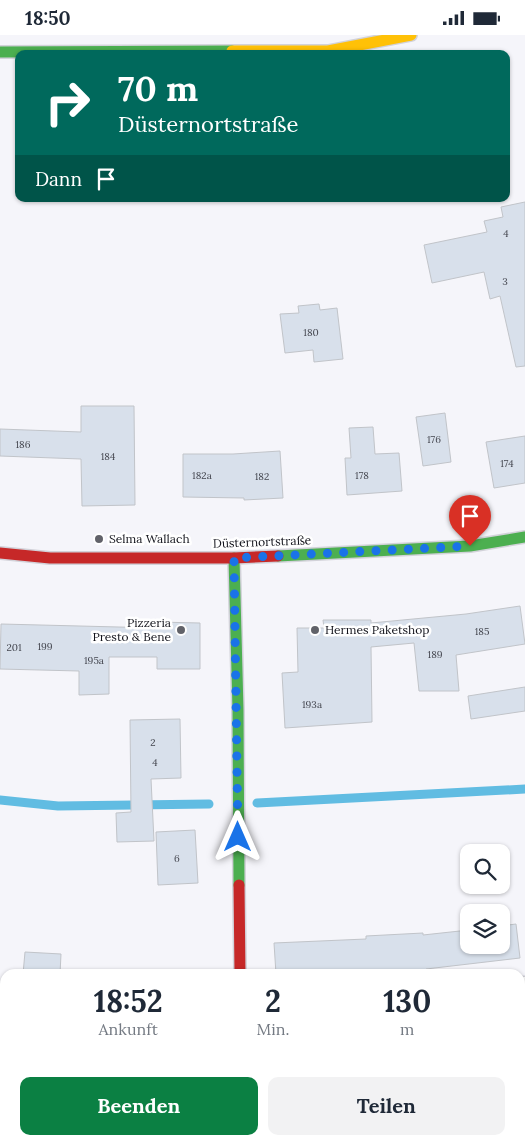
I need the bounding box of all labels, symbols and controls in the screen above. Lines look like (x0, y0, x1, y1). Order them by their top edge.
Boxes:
text: 18:50 (25, 6, 71, 30)
text: 70 m (118, 66, 198, 111)
icon: right (35, 70, 100, 135)
text: Düsternortstraße (118, 110, 298, 138)
icon: arrive (92, 165, 120, 193)
text: Dann (35, 167, 82, 191)
house number: 4 (503, 227, 509, 240)
house number: 3 (502, 275, 508, 288)
house number: 180 (303, 326, 319, 339)
house number: 176 (427, 433, 441, 446)
house number: 186 (15, 438, 31, 451)
house number: 184 (101, 450, 116, 463)
house number: 174 (500, 457, 514, 470)
house number: 182a (192, 469, 212, 482)
house number: 178 (355, 469, 369, 482)
house number: 182 (255, 470, 269, 483)
pin (449, 495, 491, 546)
icon: arrive (456, 502, 484, 530)
place label: Selma Wallach (109, 531, 190, 546)
street label: Düsternortstraße (213, 532, 312, 551)
marker: Selma Wallach (93, 533, 105, 545)
place label: Pizzeria Presto & Bene (92, 615, 171, 644)
place label: Hermes Paketshop (325, 622, 429, 637)
marker: Pizzeria Presto & Bene (175, 624, 187, 636)
marker: Hermes Paketshop (309, 624, 321, 636)
house number: 185 (475, 625, 489, 638)
house number: 199 (37, 640, 53, 653)
house number: 201 (6, 641, 22, 654)
house number: 189 (428, 648, 443, 661)
house number: 195a (84, 654, 104, 667)
house number: 193a (302, 698, 322, 711)
house number: 2 (150, 736, 156, 749)
house number: 4 (152, 756, 158, 769)
position arrow (211, 810, 263, 862)
map controls (460, 844, 510, 954)
button: search (460, 844, 510, 894)
house number: 6 (174, 852, 180, 865)
button: layers (460, 904, 510, 954)
text: 18:52 (94, 982, 163, 1020)
text: 2 (265, 982, 281, 1020)
text: 130 (383, 982, 431, 1020)
text: Ankunft (99, 1019, 158, 1039)
text: Min. (257, 1019, 289, 1039)
text: m (400, 1019, 414, 1039)
button: Beenden (20, 1077, 258, 1135)
button: Teilen (268, 1077, 505, 1135)

